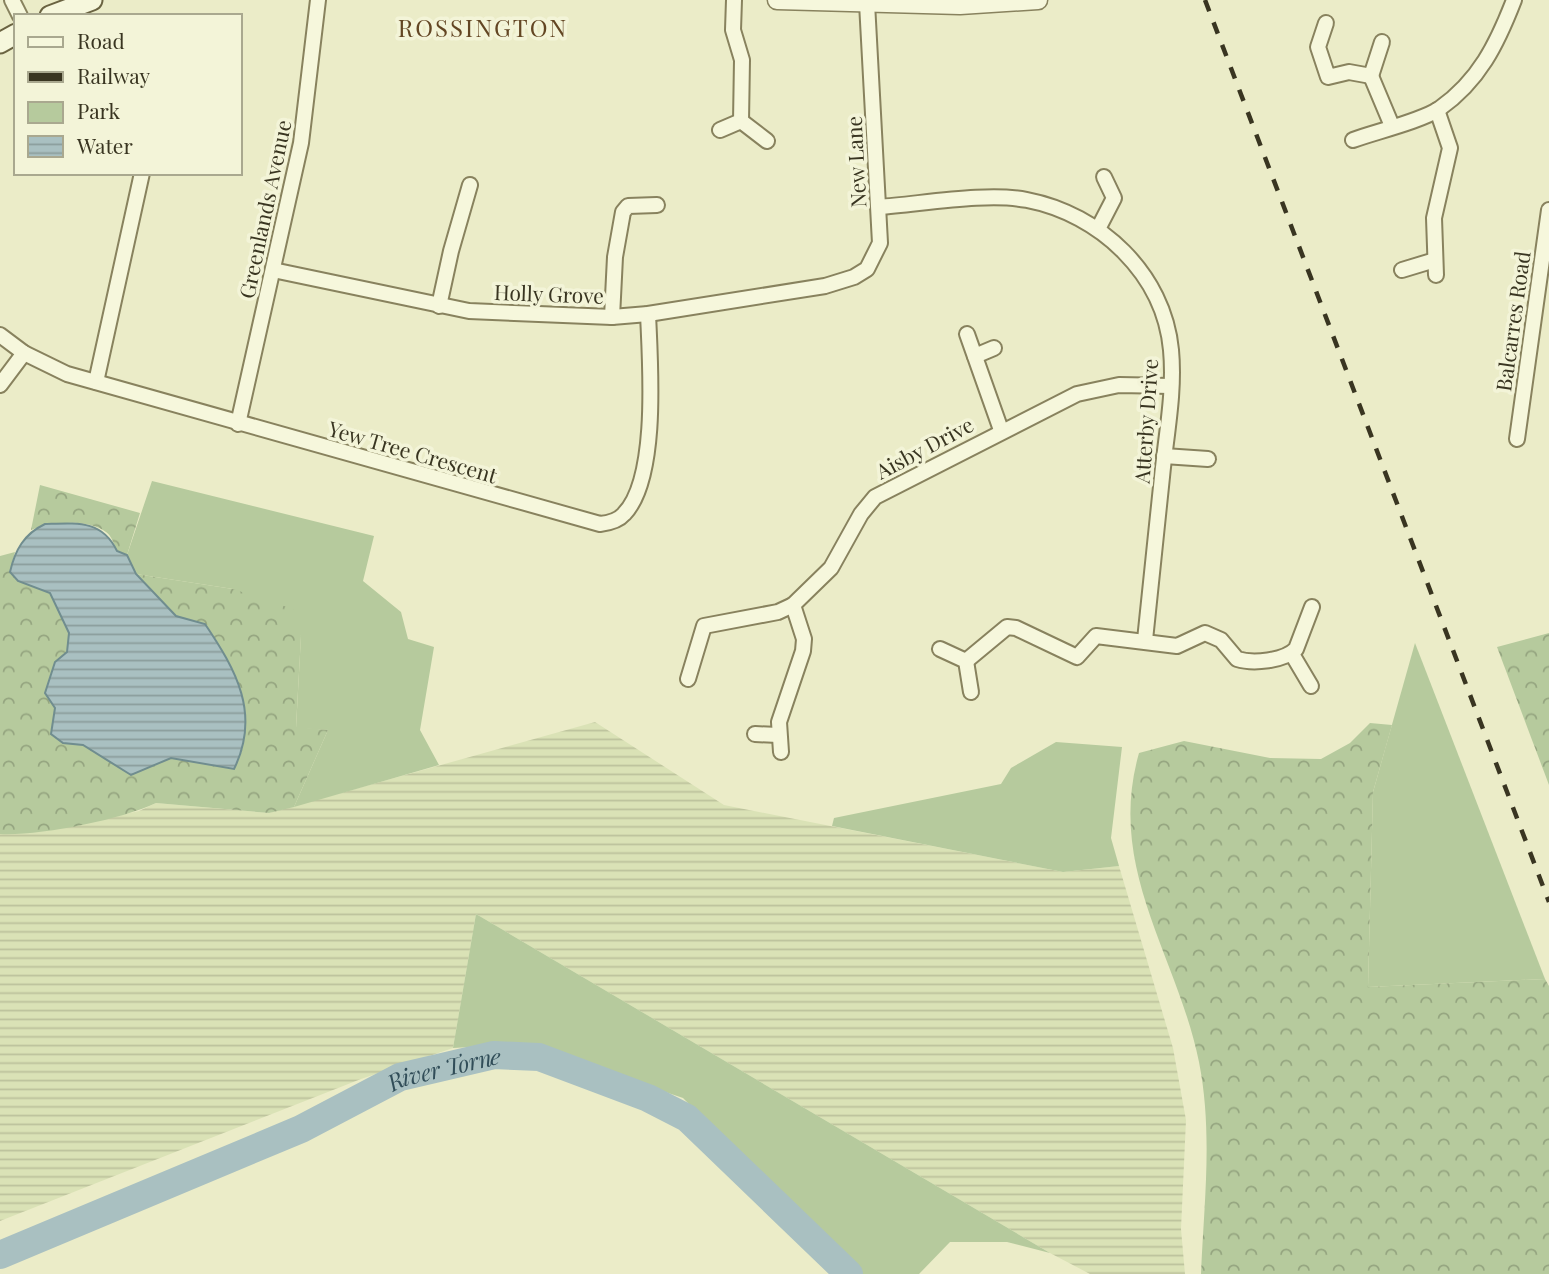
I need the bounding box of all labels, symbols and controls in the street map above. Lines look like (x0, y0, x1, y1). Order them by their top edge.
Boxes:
district label: ROSSINGTON (398, 11, 568, 43)
legend (14, 14, 242, 175)
text: Road (77, 26, 125, 54)
text: Railway (77, 61, 151, 89)
text: Park (77, 96, 121, 124)
street label: New Lane (839, 115, 871, 209)
street label: Greenlands Avenue (231, 117, 297, 301)
text: Water (76, 131, 133, 159)
street label: Balcarres Road (1488, 249, 1536, 393)
street label: Holly Grove (494, 277, 604, 309)
street label: Atterby Drive (1127, 358, 1163, 485)
street label: Aisby Drive (869, 410, 978, 485)
street label: Yew Tree Crescent (324, 413, 501, 489)
water label: River Torne (380, 1039, 501, 1097)

